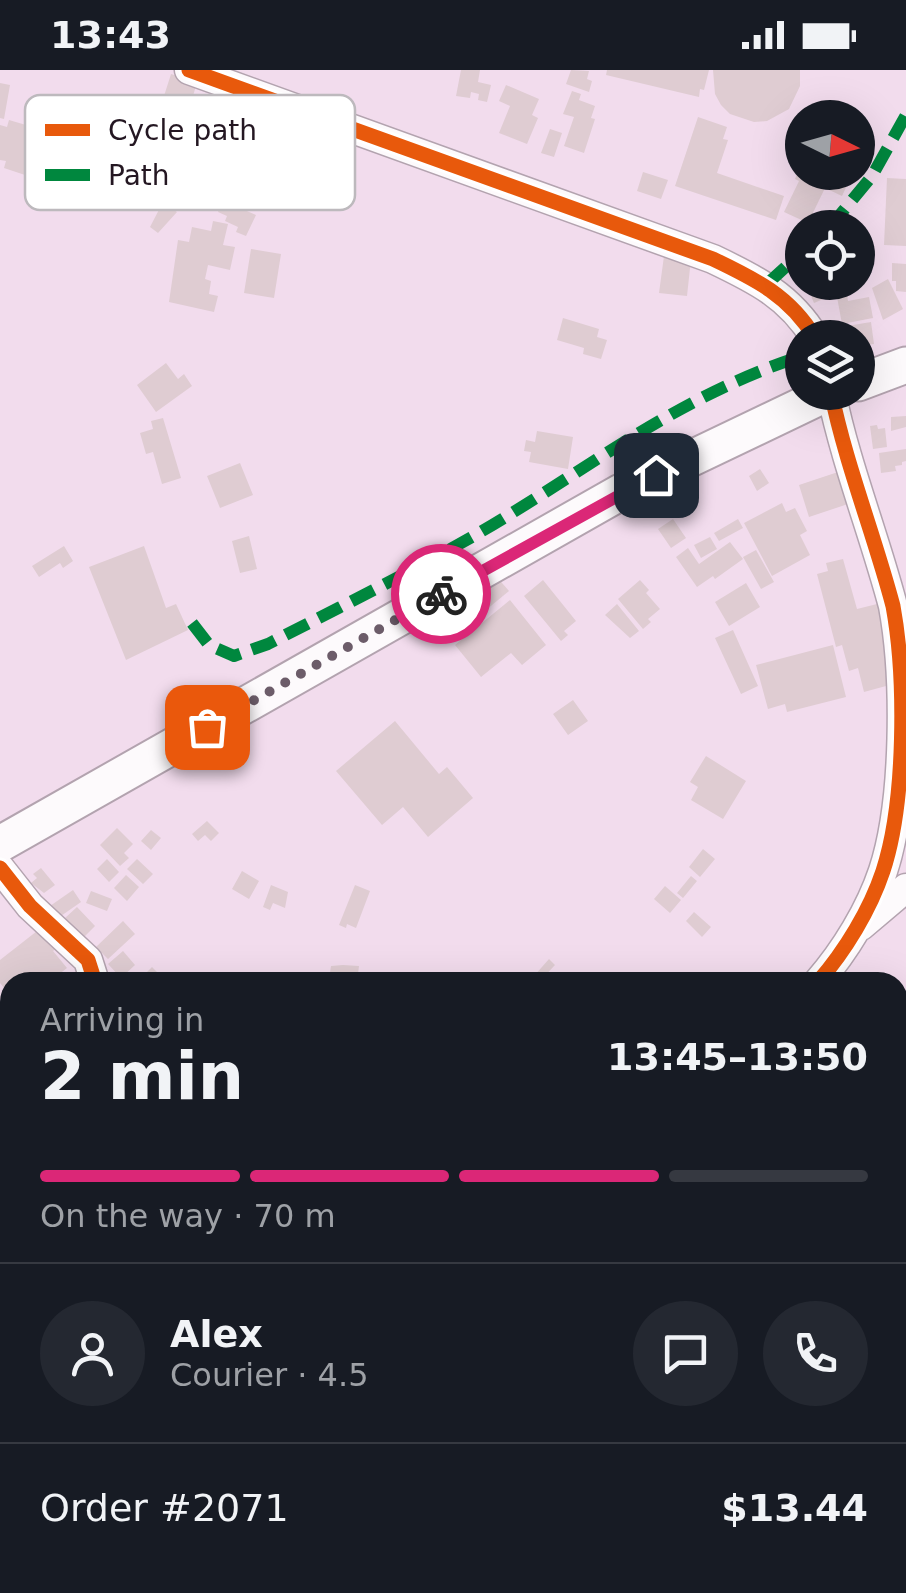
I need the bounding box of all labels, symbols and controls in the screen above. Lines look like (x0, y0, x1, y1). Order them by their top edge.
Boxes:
text: 13:43 (50, 13, 171, 57)
legend (25, 95, 355, 210)
north arrow (785, 100, 875, 190)
map controls (785, 100, 875, 410)
text: Cycle path (108, 114, 257, 147)
text: Path (108, 159, 170, 192)
button: locate (785, 210, 875, 300)
button: layers (785, 320, 875, 410)
pin (614, 433, 699, 518)
icon: home (629, 448, 684, 503)
courier (391, 544, 491, 644)
icon: bike (414, 567, 469, 622)
pin (165, 685, 250, 770)
icon: bag (180, 700, 235, 755)
text: Arriving in (40, 1001, 204, 1039)
text: 13:45–13:50 (607, 1035, 868, 1079)
text: 2 min (40, 1039, 244, 1114)
text: On the way · 70 m (40, 1197, 336, 1235)
button: person (40, 1301, 145, 1406)
button: chat (633, 1301, 738, 1406)
button: phone (763, 1301, 868, 1406)
text: Alex (170, 1312, 263, 1356)
text: Courier · 4.5 (170, 1356, 369, 1394)
text: Order #2071 (40, 1486, 289, 1530)
text: $13.44 (721, 1486, 868, 1530)

